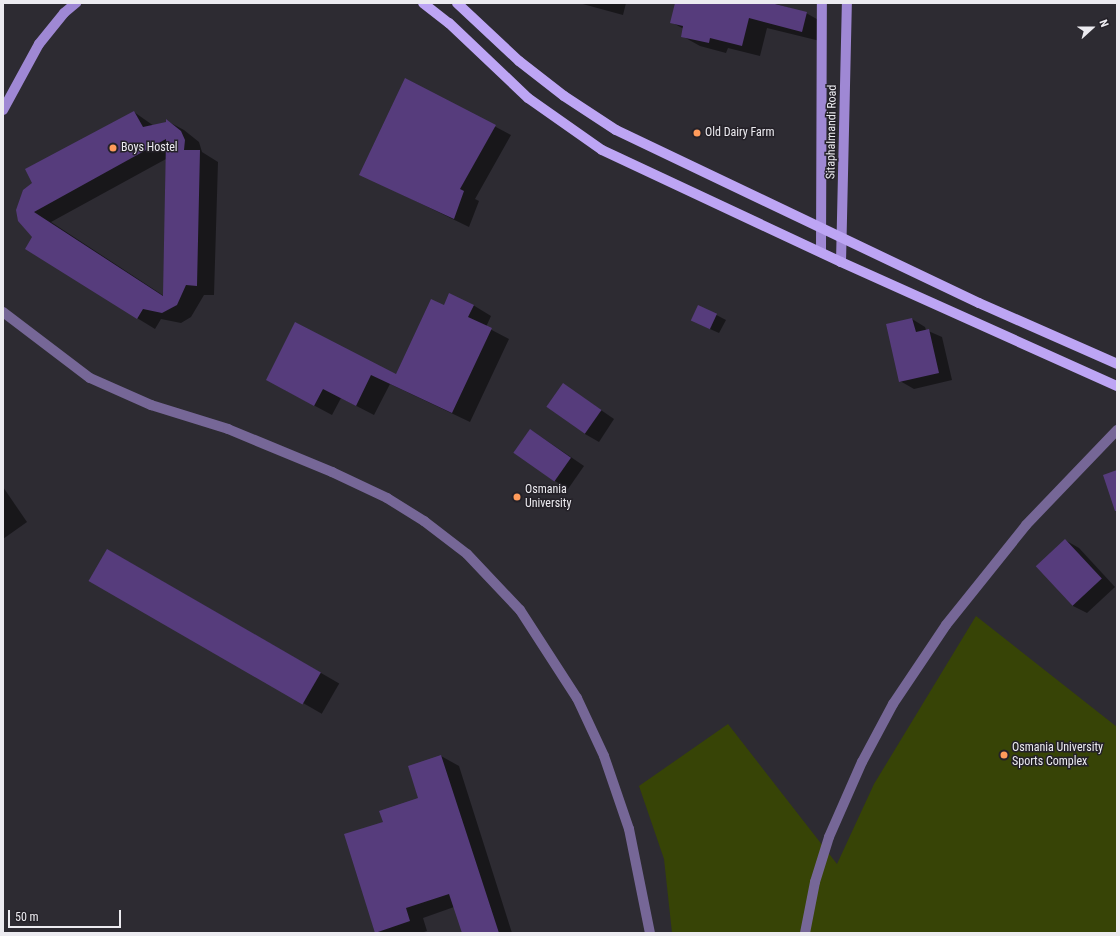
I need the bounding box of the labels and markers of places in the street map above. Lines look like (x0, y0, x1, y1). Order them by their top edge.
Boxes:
place label: Old Dairy Farm (705, 126, 775, 140)
marker: Old Dairy Farm (692, 128, 702, 138)
place label: Boys Hostel (121, 141, 178, 155)
marker: Boys Hostel (108, 143, 118, 153)
place label: Osmania University (525, 483, 571, 511)
marker: Osmania University (512, 492, 522, 502)
place label: Osmania University Sports Complex (1012, 741, 1103, 769)
marker: Osmania University Sports Complex (999, 750, 1009, 760)

